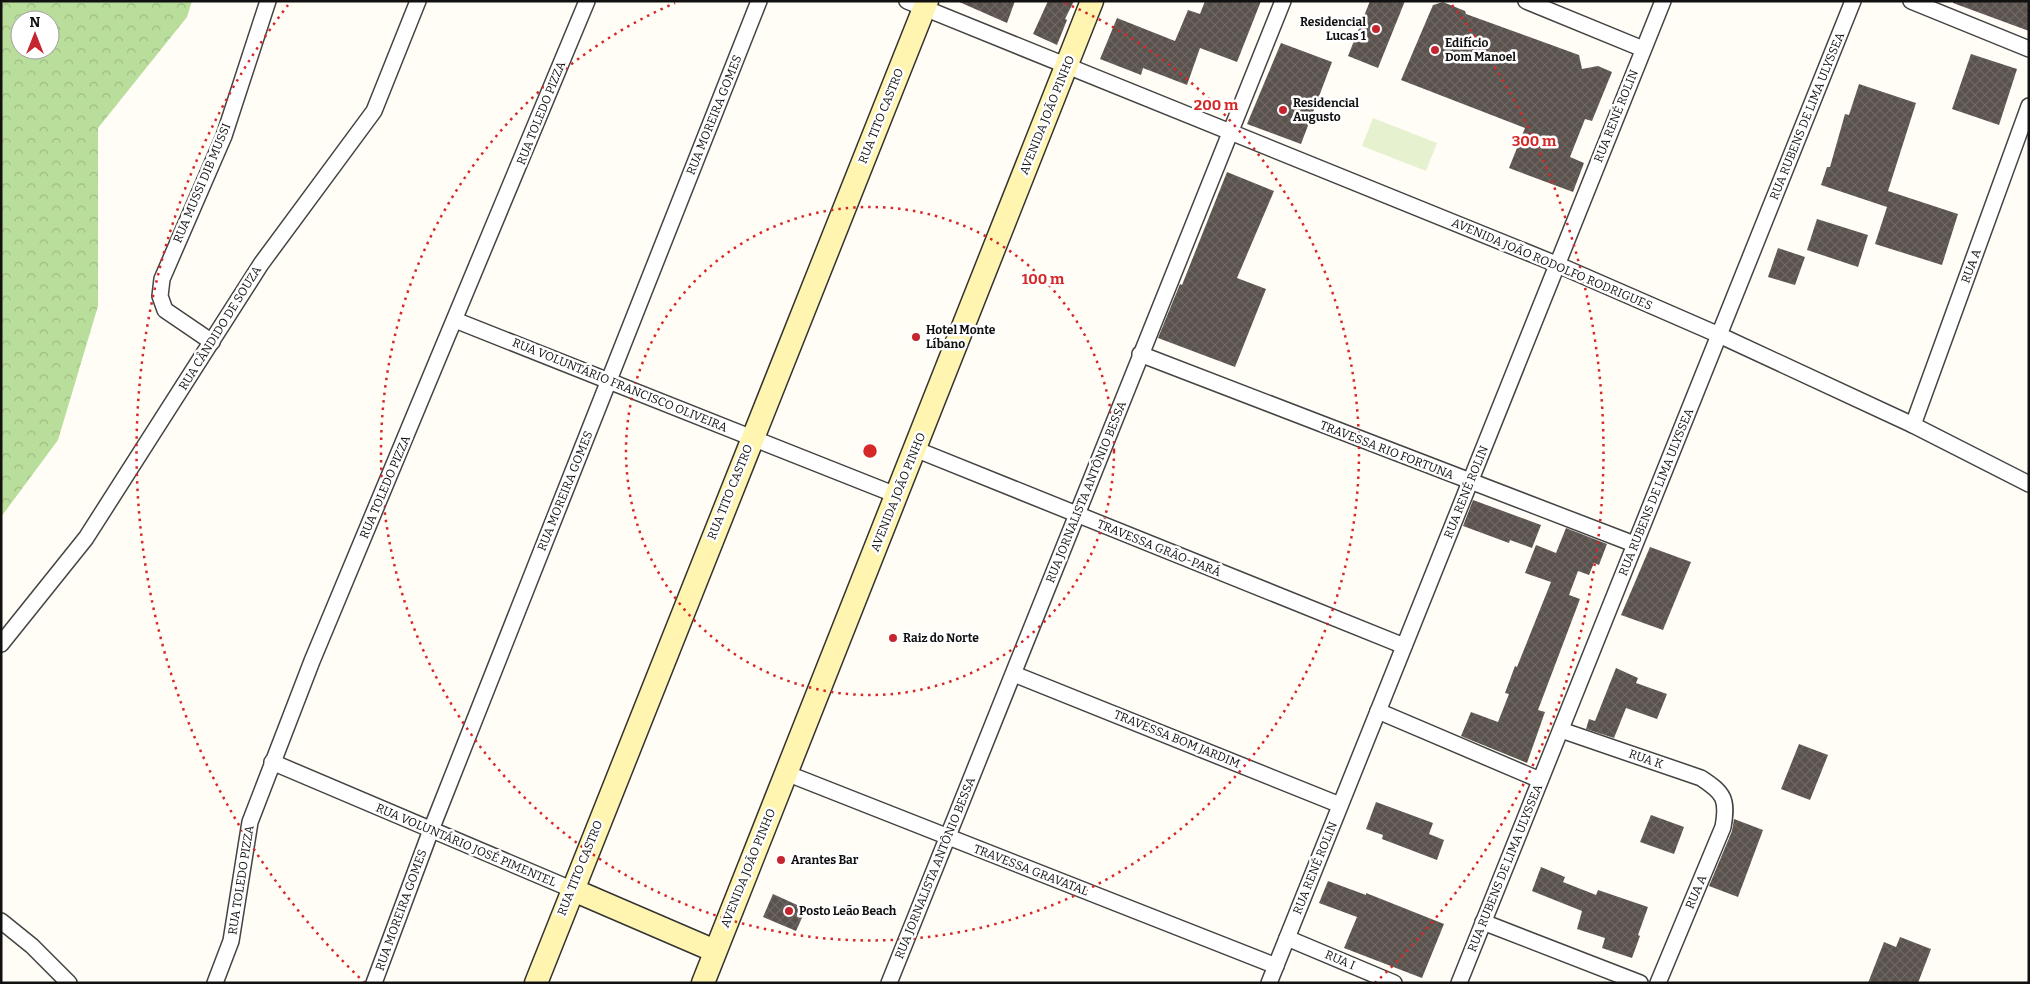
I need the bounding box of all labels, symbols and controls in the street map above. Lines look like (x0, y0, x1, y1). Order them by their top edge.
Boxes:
north arrow (10, 10, 60, 60)
text: N (30, 14, 41, 31)
place label: Residencial Lucas 1 (1300, 15, 1367, 43)
marker: Residencial Lucas 1 (1370, 23, 1382, 35)
street label: RUA RUBENS DE LIMA ULYSSEA (1767, 30, 1847, 202)
place label: Edifício Dom Manoel (1445, 36, 1516, 64)
marker: Edifício Dom Manoel (1429, 44, 1441, 56)
street label: RUA MOREIRA GOMES (684, 53, 744, 177)
street label: AVENIDA JOÃO PINHO (1016, 53, 1077, 177)
street label: RUA TOLEDO PIZZA (514, 59, 568, 167)
street label: RUA TITO CASTRO (856, 66, 906, 166)
street label: RUA RENÉ ROLIN (1590, 67, 1641, 164)
text: 200 m (1194, 96, 1239, 114)
place label: Residencial Augusto (1293, 96, 1359, 124)
marker: Residencial Augusto (1277, 104, 1289, 116)
street label: RUA MUSSI DIB MUSSI (170, 121, 234, 245)
text: 300 m (1512, 132, 1557, 150)
street label: AVENIDA JOÃO RODOLFO RODRIGUES (1450, 214, 1655, 313)
street label: RUA A (1958, 246, 1984, 285)
street label: RUA CÂNDIDO DE SOUZA (175, 262, 264, 393)
text: 100 m (1022, 270, 1065, 288)
place label: Hotel Monte Líbano (926, 323, 996, 351)
marker: Hotel Monte Líbano (910, 331, 922, 343)
street label: RUA VOLUNTÁRIO FRANCISCO OLIVEIRA (510, 334, 730, 435)
street label: RUA JORNALISTA ANTÔNIO BESSA (1041, 398, 1129, 585)
street label: RUA RUBENS DE LIMA ULYSSEA (1616, 406, 1696, 578)
street label: TRAVESSA RIO FORTUNA (1318, 418, 1456, 482)
street label: RUA MOREIRA GOMES (535, 429, 595, 553)
street label: AVENIDA JOÃO PINHO (867, 430, 928, 554)
street label: RUA TOLEDO PIZZA (357, 433, 413, 541)
street label: RUA TITO CASTRO (705, 442, 755, 542)
centre of rings (861, 442, 879, 460)
street label: RUA RENÉ ROLIN (1440, 443, 1491, 540)
street label: TRAVESSA GRÃO-PARÁ (1095, 516, 1224, 579)
place label: Raiz do Norte (903, 631, 979, 645)
marker: Raiz do Norte (887, 632, 899, 644)
street label: TRAVESSA BOM JARDIM (1112, 707, 1242, 771)
street label: RUA K (1627, 747, 1665, 772)
street label: RUA JORNALISTA ANTÔNIO BESSA (890, 774, 978, 961)
street label: RUA RUBENS DE LIMA ULYSSEA (1465, 782, 1545, 954)
street label: RUA VOLUNTÁRIO JOSÉ PIMENTEL (374, 800, 559, 890)
street label: AVENIDA JOÃO PINHO (717, 806, 778, 930)
street label: RUA TITO CASTRO (555, 818, 605, 918)
street label: RUA RENÉ ROLIN (1289, 819, 1340, 916)
street label: RUA TOLEDO PIZZA (225, 824, 257, 936)
street label: TRAVESSA GRAVATAL (972, 842, 1091, 899)
street label: RUA MOREIRA GOMES (373, 848, 429, 972)
place label: Arantes Bar (791, 853, 859, 867)
marker: Arantes Bar (775, 854, 787, 866)
street label: RUA A (1683, 873, 1710, 911)
place label: Posto Leão Beach (799, 904, 897, 918)
marker: Posto Leão Beach (783, 905, 795, 917)
street label: RUA I (1323, 947, 1357, 973)

